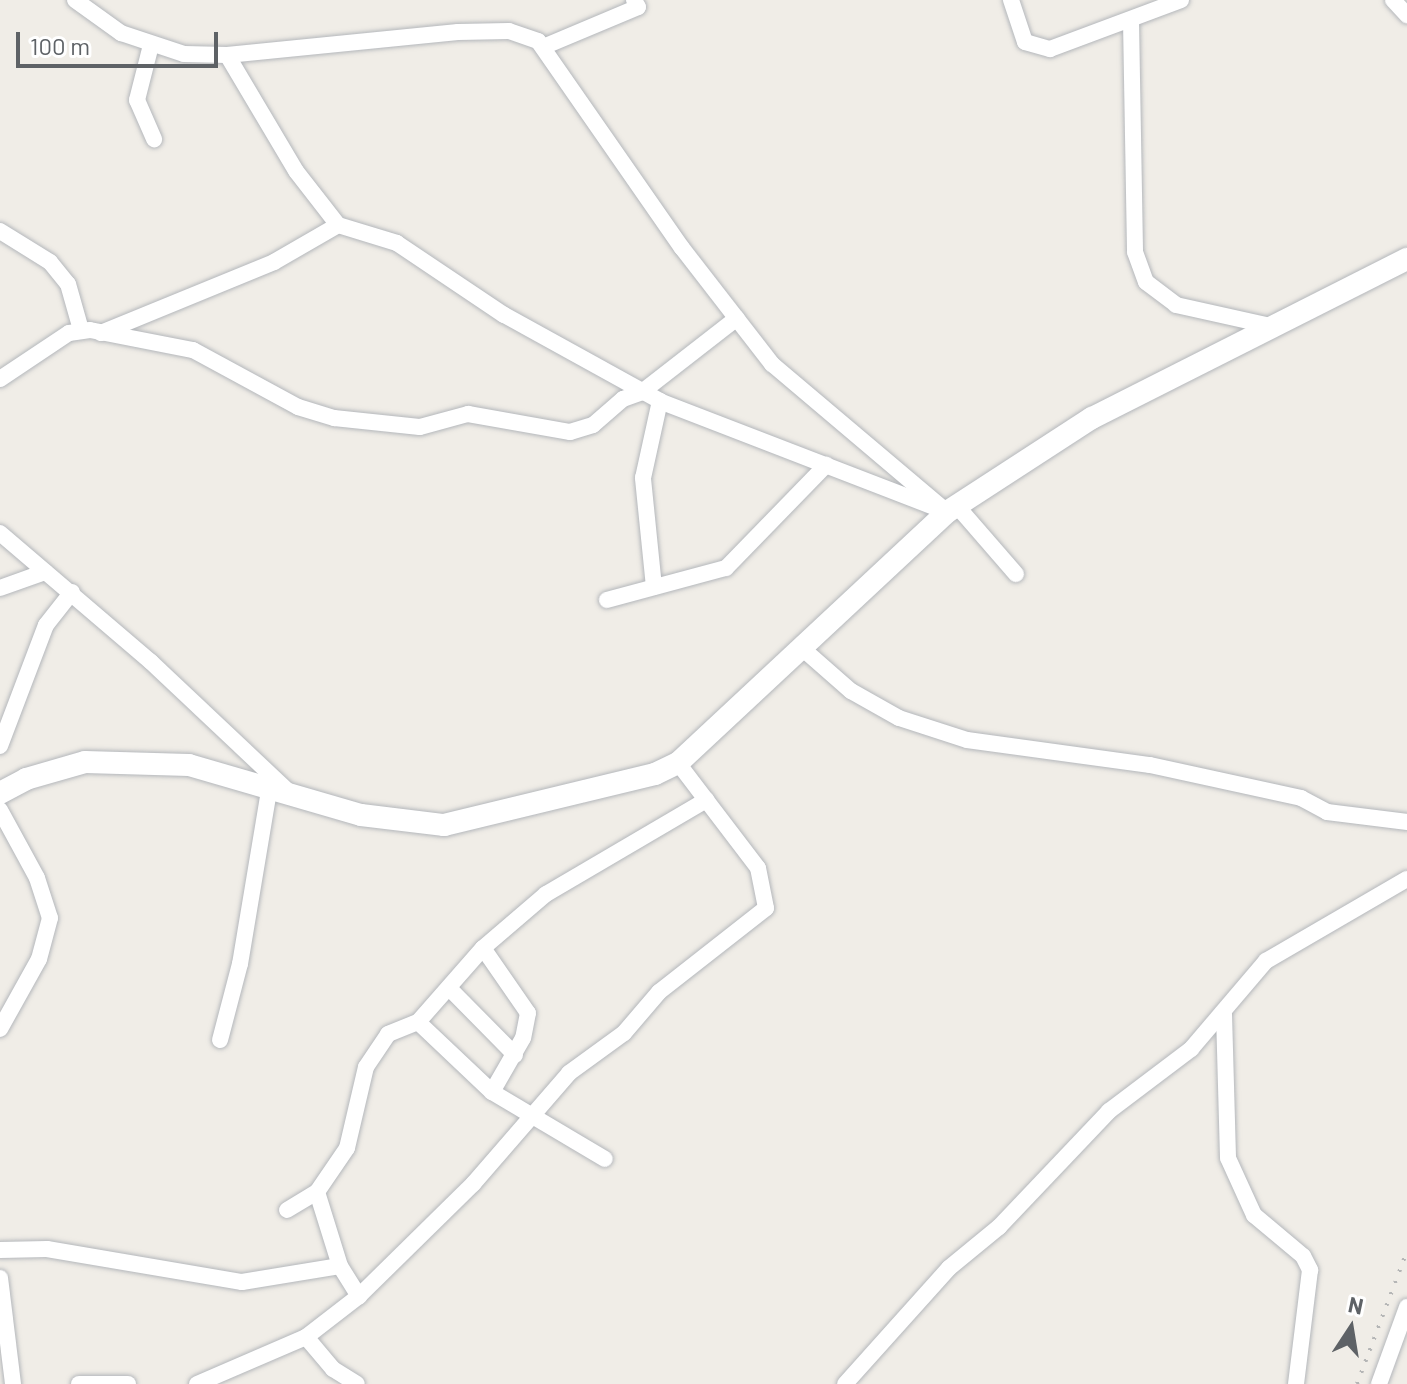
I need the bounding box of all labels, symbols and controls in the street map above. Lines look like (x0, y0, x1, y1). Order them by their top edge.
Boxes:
scale bar (20, 16, 222, 66)
text: 100 m (30, 31, 90, 60)
north arrow (1311, 1288, 1391, 1368)
text: N (1346, 1290, 1366, 1319)

